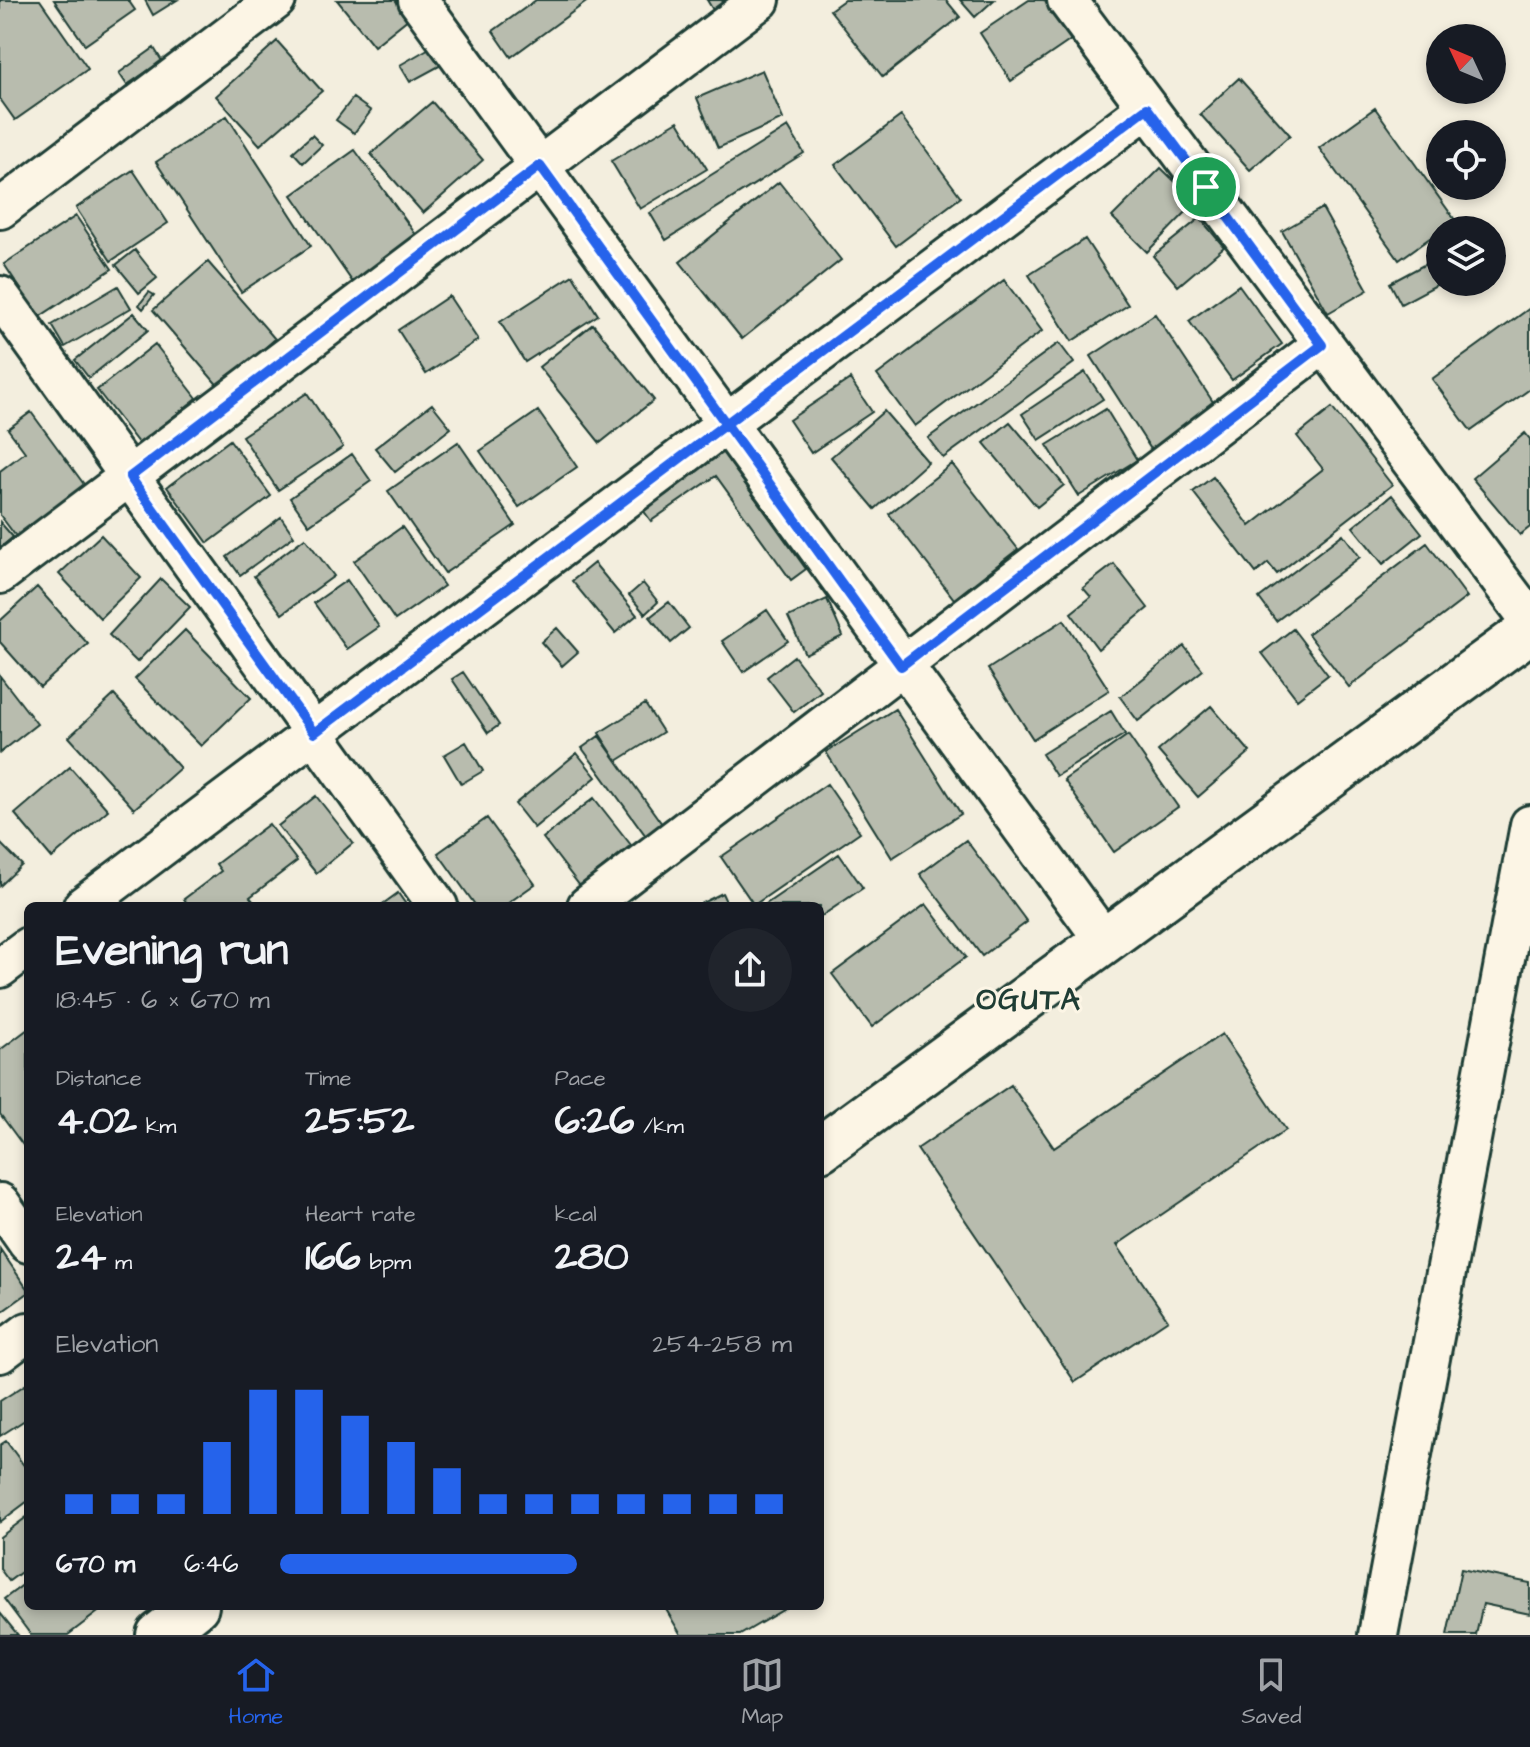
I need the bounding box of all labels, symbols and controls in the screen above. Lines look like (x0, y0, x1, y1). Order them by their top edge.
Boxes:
north arrow (1426, 24, 1506, 104)
map controls (1426, 24, 1506, 296)
button: locate (1426, 120, 1506, 200)
pin (1172, 153, 1240, 221)
icon: arrive (1184, 165, 1228, 209)
button: layers (1426, 216, 1506, 296)
text: Evening run (56, 921, 288, 982)
button: share (708, 928, 792, 1012)
district label: OGUTA (976, 979, 1082, 1021)
text: 18:45 · 6 × 670 m (56, 982, 270, 1018)
text: Distance (56, 1063, 142, 1094)
text: Time (305, 1063, 351, 1094)
text: Pace (555, 1063, 606, 1094)
text: 4.02 (56, 1094, 137, 1149)
text: 25:52 (305, 1094, 414, 1149)
text: 6:26 (555, 1094, 634, 1149)
text: km (137, 1111, 176, 1142)
text: /km (634, 1111, 684, 1142)
text: Elevation (56, 1199, 143, 1230)
text: Heart rate (305, 1199, 416, 1230)
text: kcal (555, 1199, 597, 1230)
text: 24 (56, 1230, 106, 1285)
text: 166 (305, 1230, 361, 1285)
text: 280 (555, 1230, 629, 1285)
text: m (106, 1247, 132, 1278)
text: bpm (361, 1247, 411, 1278)
text: Elevation (56, 1326, 158, 1362)
text: 254–258 m (652, 1326, 792, 1362)
text: 670 m (56, 1546, 135, 1582)
text: 6:46 (184, 1546, 239, 1582)
tab: Home (229, 1653, 283, 1732)
tab: Map (740, 1653, 784, 1732)
tab: Saved (1242, 1653, 1301, 1732)

